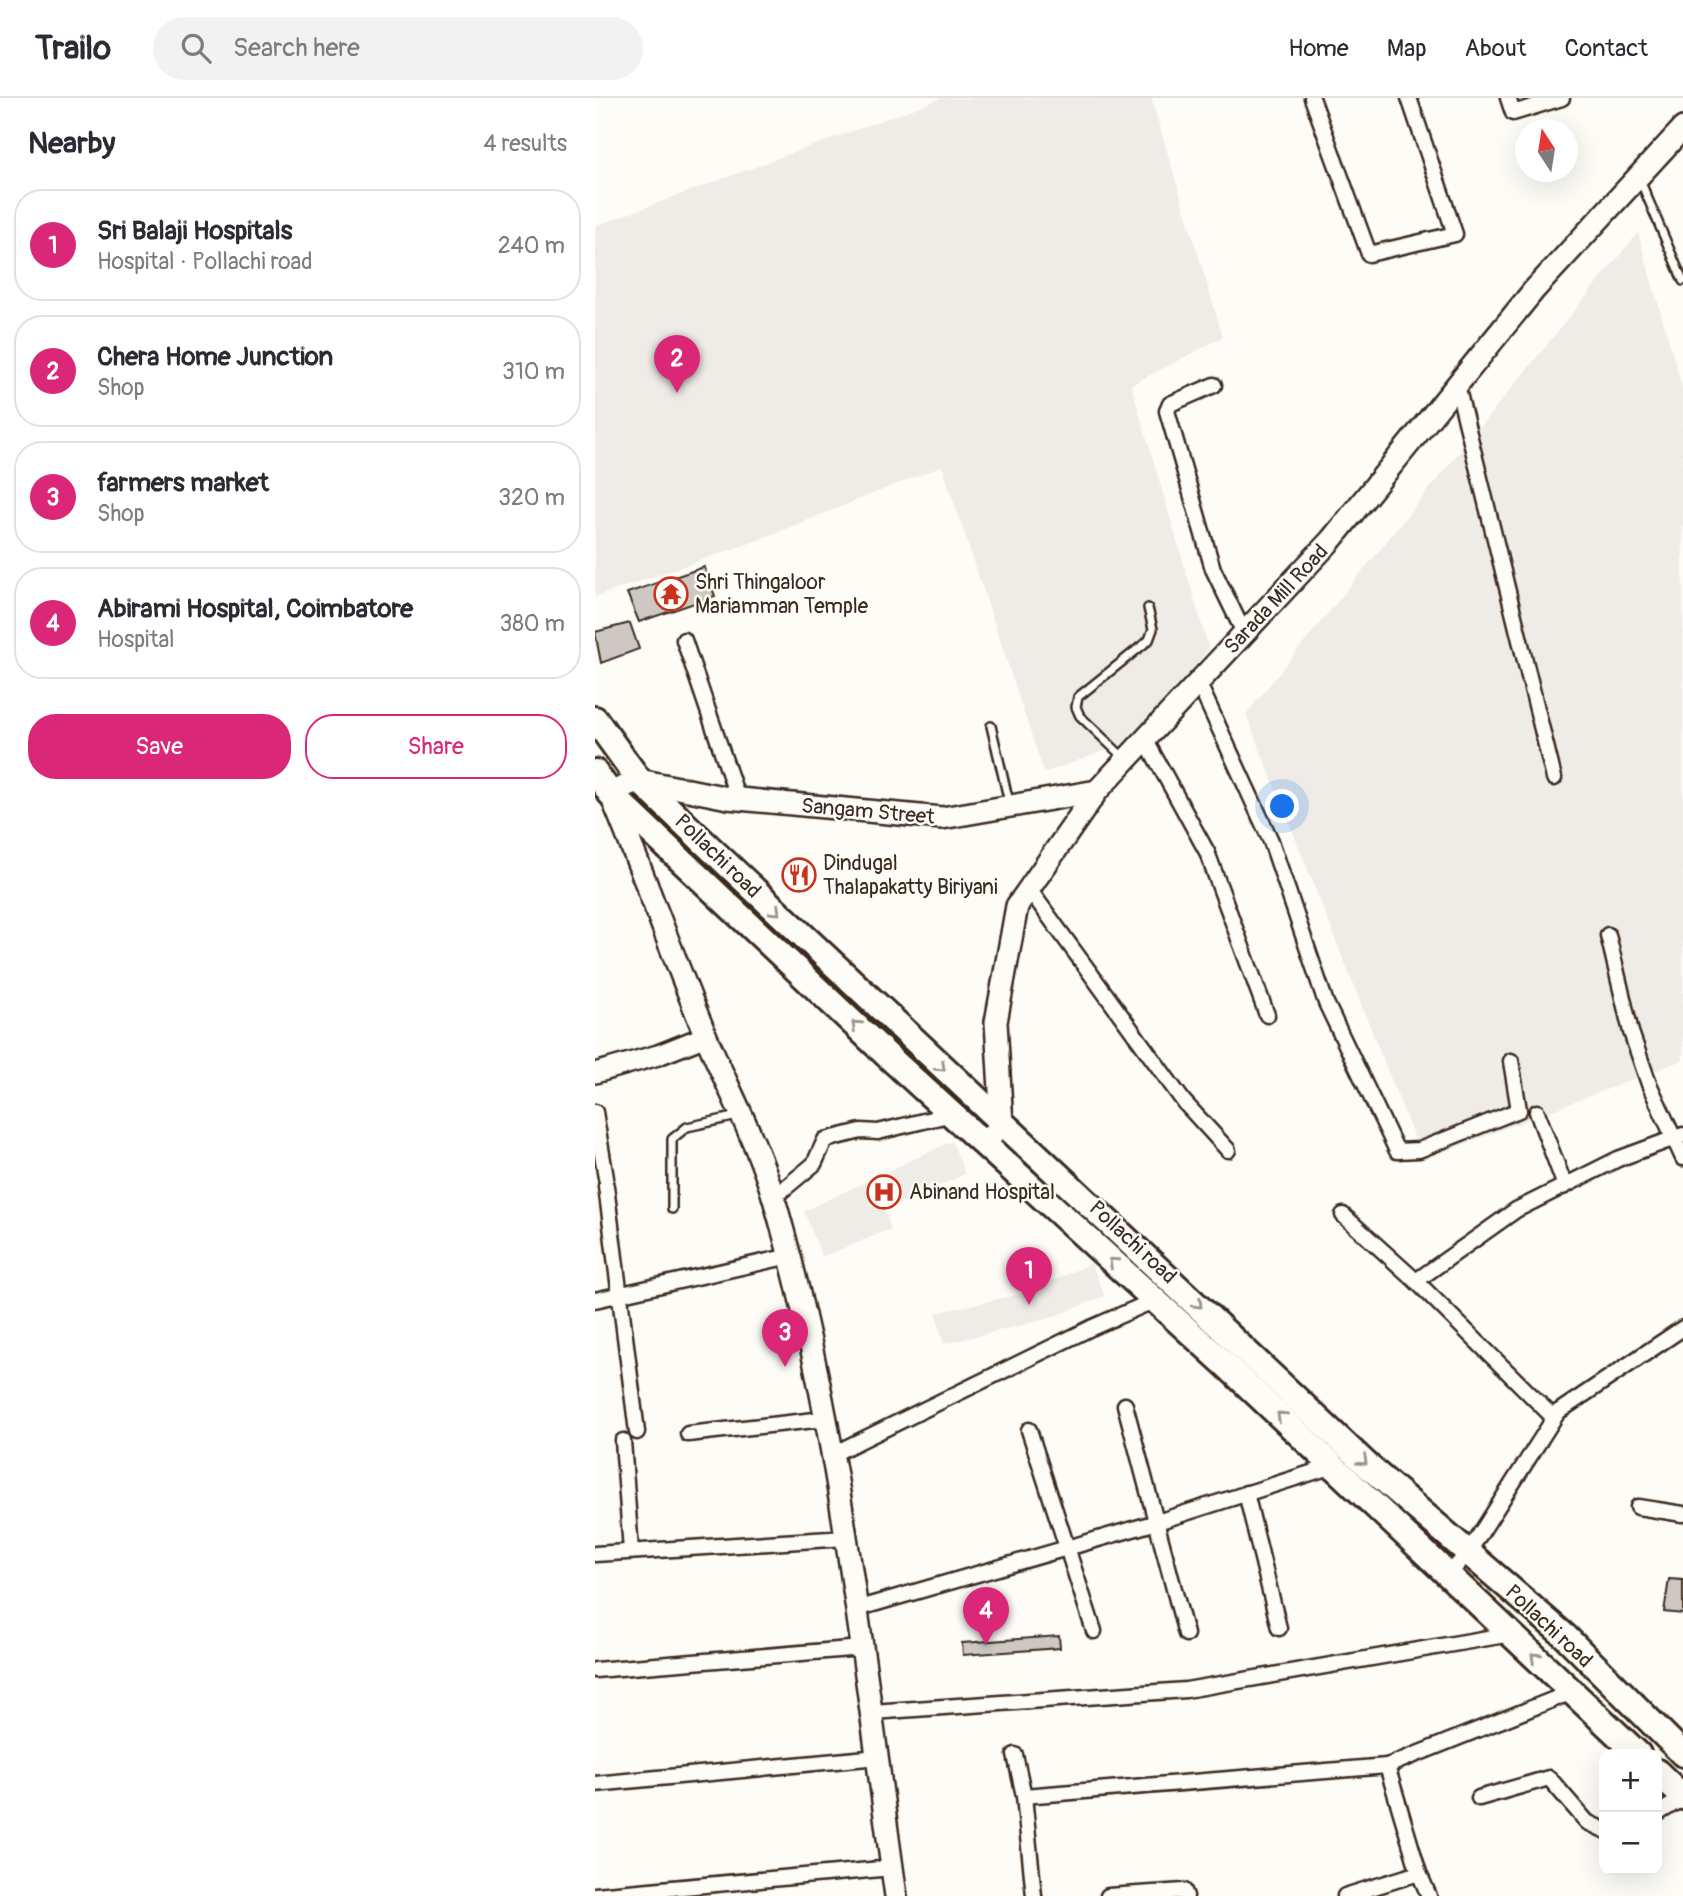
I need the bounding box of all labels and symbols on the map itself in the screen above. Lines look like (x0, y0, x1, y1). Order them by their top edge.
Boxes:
north arrow (1515, 119, 1578, 182)
pin: 2 (654, 335, 700, 393)
street label: Sarada Mill Road (1218, 539, 1334, 660)
place label: Shri Thingaloor Mariamman Temple (695, 569, 869, 620)
temple icon: Shri Thingaloor Mariamman Temple (652, 575, 690, 613)
your location (1265, 789, 1299, 823)
street label: Sangam Street (800, 792, 936, 831)
street label: Pollachi road (669, 808, 767, 904)
place label: Dindugal Thalapakatty Biriyani (823, 850, 998, 901)
restaurant icon: Dindugal Thalapakatty Biriyani (780, 856, 818, 894)
one-way arrow (768, 902, 781, 915)
one-way arrow (851, 1021, 864, 1034)
one-way arrow (933, 1059, 946, 1071)
hospital icon: Abinand Hospital (865, 1173, 903, 1211)
place label: Abinand Hospital (909, 1179, 1055, 1206)
street label: Pollachi road (1083, 1195, 1182, 1290)
pin: 1 (1006, 1247, 1052, 1305)
one-way arrow (1108, 1258, 1121, 1270)
one-way arrow (1190, 1296, 1203, 1309)
pin: 3 (762, 1309, 808, 1367)
one-way arrow (1276, 1412, 1289, 1425)
one-way arrow (1355, 1453, 1368, 1465)
street label: Pollachi road (1499, 1579, 1598, 1674)
pin: 4 (963, 1587, 1009, 1645)
one-way arrow (1530, 1652, 1543, 1665)

